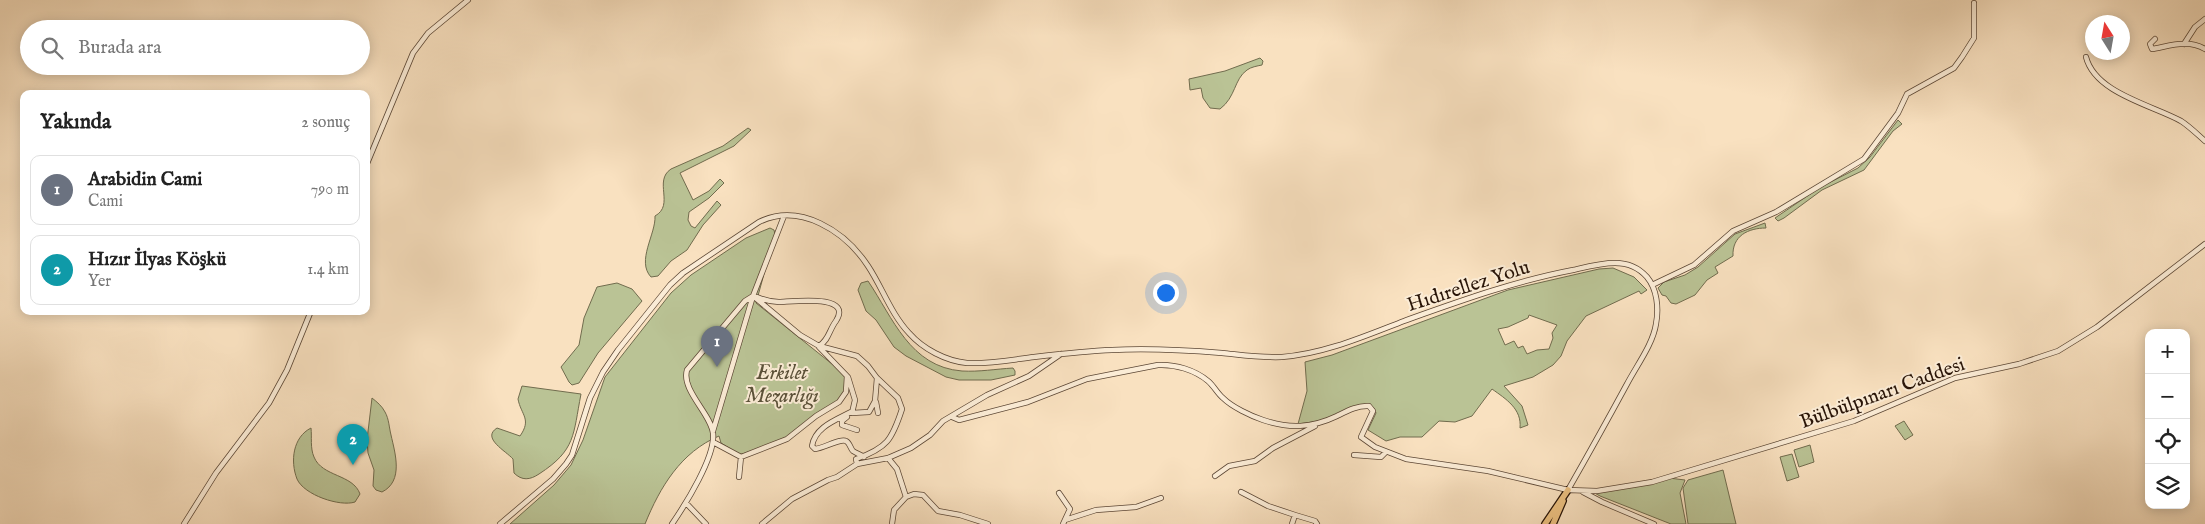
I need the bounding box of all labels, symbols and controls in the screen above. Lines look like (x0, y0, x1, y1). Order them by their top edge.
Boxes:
north arrow (2085, 15, 2130, 60)
search box (20, 20, 370, 75)
icon: search (38, 34, 66, 62)
text: Burada ara (78, 36, 162, 60)
text: Yakında (40, 109, 111, 136)
text: 2 sonuç (301, 113, 350, 133)
text: Arabidin Cami (88, 168, 202, 192)
text: 1 (54, 180, 60, 200)
text: 790 m (311, 180, 349, 200)
text: Cami (88, 192, 123, 212)
text: Hızır İlyas Köşkü (88, 248, 226, 272)
street label: Hıdırellez Yolu (1404, 255, 1533, 318)
text: 2 (53, 260, 61, 280)
text: 1.4 km (307, 260, 349, 280)
text: Yer (88, 272, 111, 292)
your location (1153, 280, 1179, 306)
pin: 1 (701, 326, 733, 367)
map controls (2145, 329, 2190, 509)
button: + (2145, 329, 2190, 374)
street label: Bülbülpınarı Caddesi (1797, 352, 1968, 435)
park label: Erkilet Mezarlığı (745, 361, 819, 410)
button: − (2145, 374, 2190, 419)
button: locate (2145, 419, 2190, 464)
pin: 2 (337, 424, 369, 465)
button: layers (2145, 464, 2190, 509)

